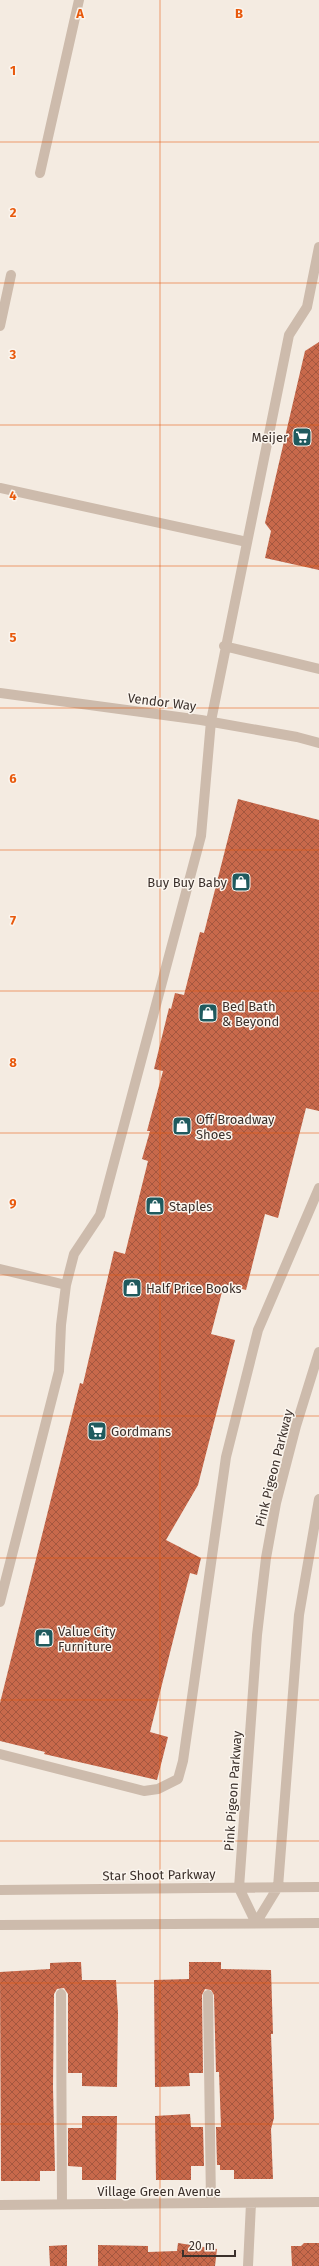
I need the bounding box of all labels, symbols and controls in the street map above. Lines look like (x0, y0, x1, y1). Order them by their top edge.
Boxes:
text: A (75, 6, 84, 21)
text: B (235, 6, 243, 21)
text: 1 (10, 63, 16, 78)
text: 2 (10, 205, 17, 220)
text: 3 (9, 347, 17, 362)
supermarket icon: Meijer (291, 426, 313, 448)
place label: Meijer (251, 430, 288, 445)
text: 4 (9, 488, 17, 503)
text: 5 (10, 630, 17, 645)
street label: Vendor Way (127, 690, 198, 714)
text: 6 (9, 771, 17, 786)
shop icon: Buy Buy Baby (230, 871, 252, 893)
place label: Buy Buy Baby (147, 875, 228, 890)
text: 7 (10, 913, 16, 928)
place label: Bed Bath & Beyond (222, 999, 279, 1029)
shop icon: Bed Bath & Beyond (197, 1002, 219, 1024)
text: 8 (9, 1055, 17, 1070)
place label: Off Broadway Shoes (196, 1112, 275, 1142)
shop icon: Off Broadway Shoes (171, 1115, 193, 1137)
shop icon: Staples (144, 1195, 166, 1217)
text: 9 (9, 1196, 17, 1211)
place label: Staples (169, 1199, 212, 1214)
shop icon: Half Price Books (121, 1277, 143, 1299)
place label: Half Price Books (146, 1281, 242, 1296)
street label: Pink Pigeon Parkway (252, 1407, 296, 1528)
supermarket icon: Gordmans (86, 1420, 108, 1442)
place label: Gordmans (111, 1424, 171, 1439)
place label: Value City Furniture (58, 1624, 116, 1654)
shop icon: Value City Furniture (33, 1627, 55, 1649)
street label: Pink Pigeon Parkway (221, 1730, 245, 1852)
street label: Star Shoot Parkway (102, 1867, 216, 1883)
street label: Village Green Avenue (97, 2184, 221, 2199)
scale bar (183, 2232, 235, 2258)
text: 20 m (189, 2239, 215, 2253)

